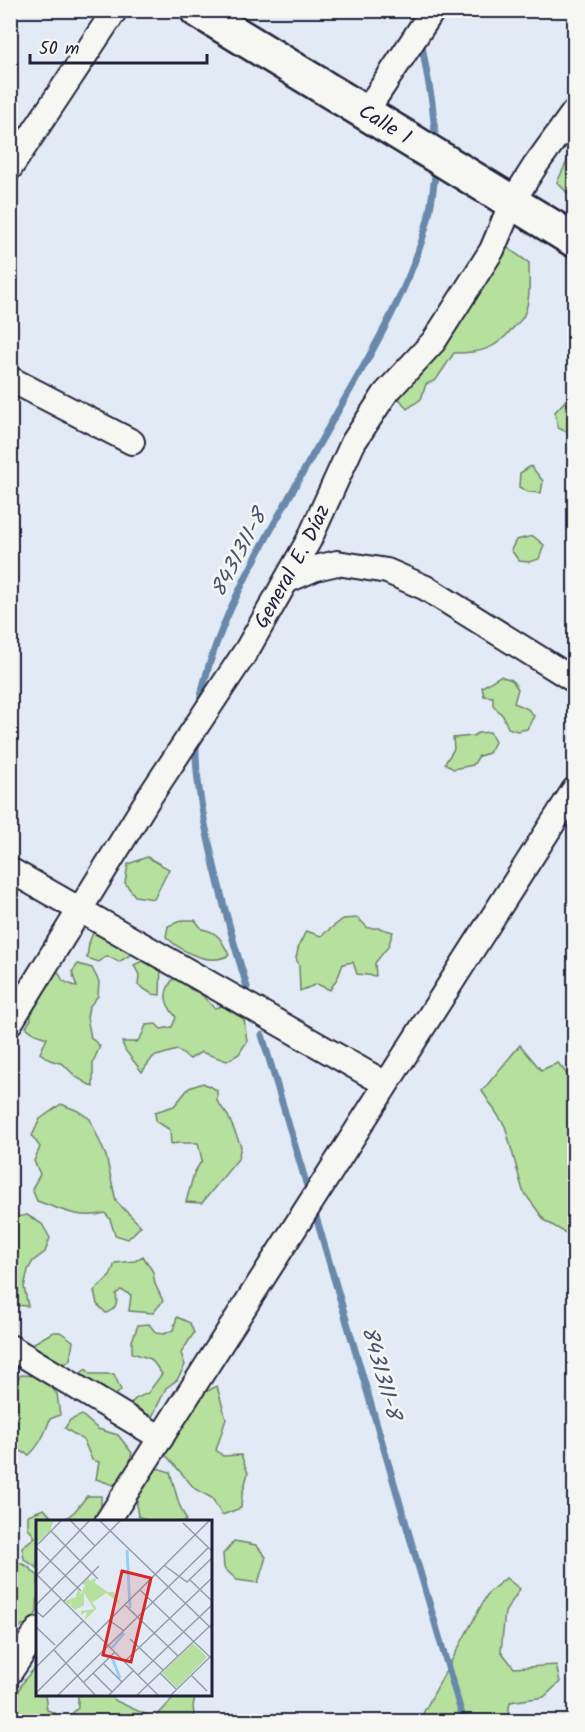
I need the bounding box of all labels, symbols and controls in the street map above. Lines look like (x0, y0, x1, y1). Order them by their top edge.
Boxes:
scale bar (30, 27, 207, 65)
text: 50 m (39, 35, 79, 64)
street label: Calle 1 (352, 96, 418, 154)
street label: General E. Díaz (246, 499, 339, 635)
water label: 8431311-8 (202, 501, 279, 604)
water label: 8431311-8 (350, 1323, 411, 1427)
inset map (36, 1520, 212, 1696)

